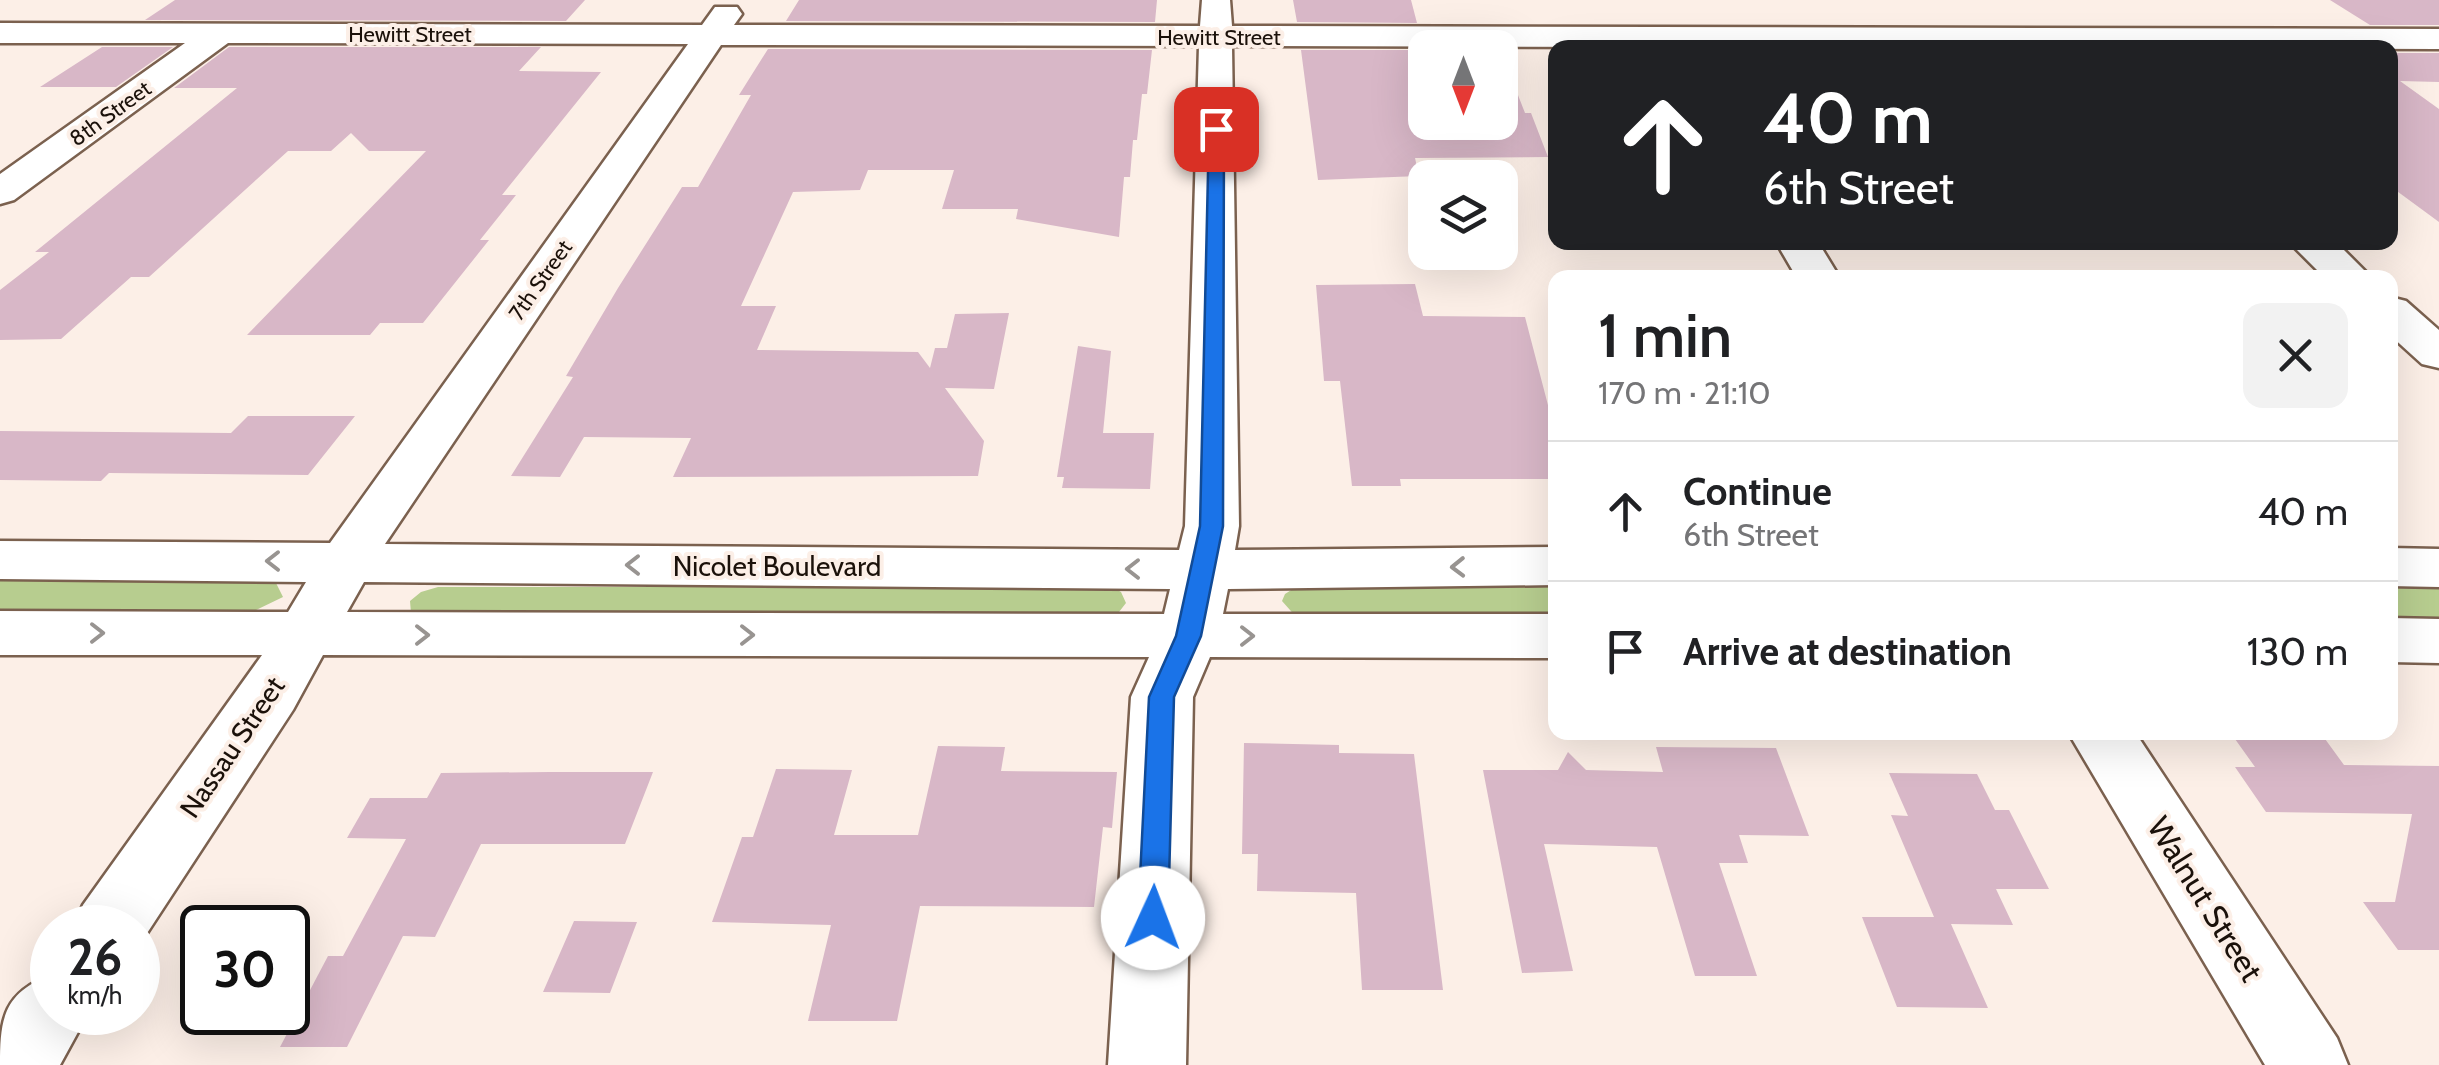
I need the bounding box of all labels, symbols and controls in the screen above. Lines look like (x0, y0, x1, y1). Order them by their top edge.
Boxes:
street label: Hewitt Street (348, 21, 472, 48)
street label: Hewitt Street (1157, 24, 1281, 51)
north arrow (1408, 30, 1518, 140)
map controls (1408, 30, 1518, 270)
street label: 8th Street (64, 74, 157, 152)
text: 40 m (1763, 75, 1932, 161)
icon: ahead (1598, 80, 1728, 210)
pin (1174, 87, 1259, 172)
icon: arrive (1189, 102, 1244, 157)
button: layers (1408, 160, 1518, 270)
text: 6th Street (1763, 161, 1954, 215)
street label: 7th Street (503, 234, 578, 326)
text: 1 min (1598, 299, 1732, 372)
button: close (2243, 303, 2348, 408)
text: 170 m · 21:10 (1598, 373, 1770, 412)
text: Continue (1683, 468, 1832, 515)
icon: ahead (1598, 484, 1653, 539)
text: 40 m (2258, 488, 2348, 535)
text: 6th Street (1683, 515, 1819, 554)
street label: Nicolet Boulevard (673, 549, 881, 583)
one-way arrow (264, 550, 280, 572)
one-way arrow (624, 554, 640, 576)
one-way arrow (1449, 556, 1464, 578)
one-way arrow (1124, 558, 1140, 580)
one-way arrow (90, 622, 106, 644)
one-way arrow (416, 624, 431, 646)
one-way arrow (740, 624, 756, 646)
icon: arrive (1598, 624, 1653, 679)
one-way arrow (1240, 625, 1256, 647)
text: Arrive at destination (1683, 628, 2012, 675)
text: 130 m (2247, 628, 2348, 675)
street label: Nassau Street (172, 670, 292, 824)
street label: Walnut Street (2139, 809, 2272, 988)
position arrow (1101, 866, 1205, 970)
speed limit sign: 30 (180, 905, 310, 1035)
text: 26 (68, 927, 122, 988)
text: km/h (68, 980, 122, 1010)

